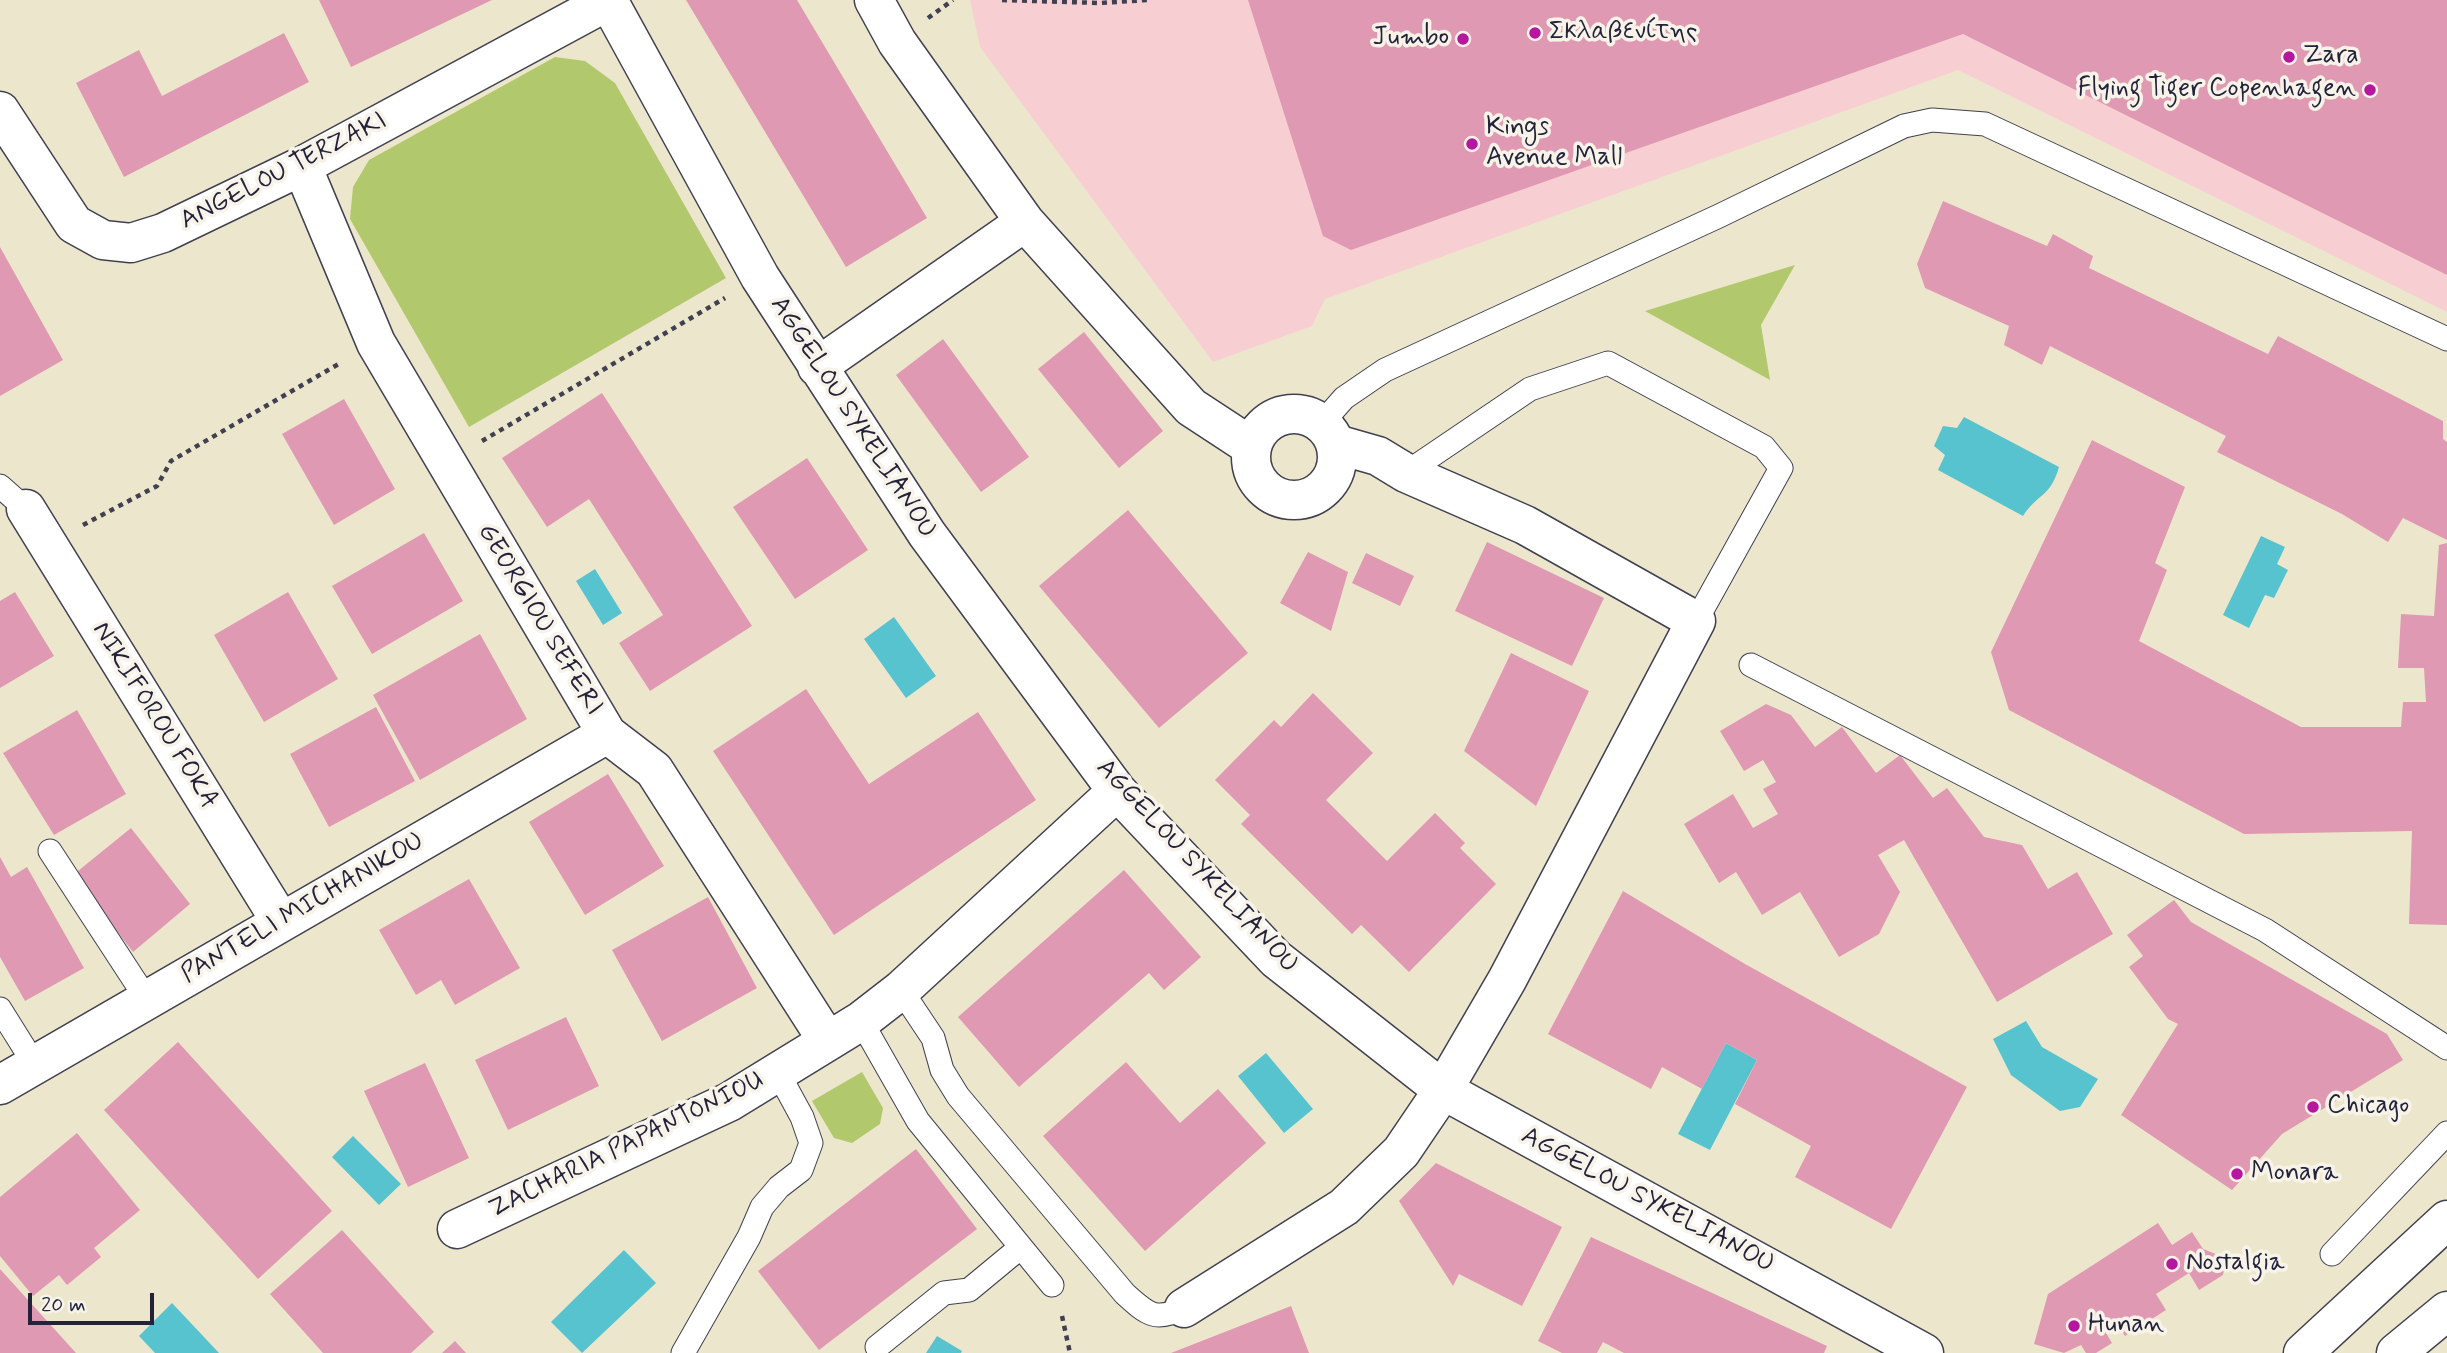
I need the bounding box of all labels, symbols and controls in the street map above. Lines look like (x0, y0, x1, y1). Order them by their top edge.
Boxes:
place label: Σκλαβενίτης (1549, 17, 1697, 49)
place label: Jumbo (1373, 23, 1449, 55)
marker: Σκλαβενίτης (1527, 25, 1543, 41)
marker: Jumbo (1455, 31, 1471, 47)
place label: Zara (2303, 41, 2359, 73)
marker: Zara (2281, 49, 2297, 65)
place label: Flying Tiger Copenhagen (2078, 74, 2356, 106)
marker: Flying Tiger Copenhagen (2362, 82, 2378, 98)
street label: ANGELOU TERZAKI (175, 106, 393, 238)
place label: Kings Avenue Mall (1486, 113, 1622, 174)
marker: Kings Avenue Mall (1464, 136, 1480, 152)
street label: AGGELOU SYKELIANOU (762, 291, 942, 545)
street label: GEORGIOU SEFERI (469, 519, 609, 721)
street label: NIKIFOROU FOKA (84, 617, 224, 815)
street label: AGGELOU SYKELIANOU (1089, 753, 1303, 981)
street label: PANTELI MICHANIKOU (176, 827, 430, 991)
street label: ZACHARIA PAPANTONIOU (485, 1066, 769, 1226)
place label: Chicago (2327, 1091, 2409, 1123)
marker: Chicago (2305, 1099, 2321, 1115)
street label: AGGELOU SYKELIANOU (1515, 1121, 1779, 1281)
place label: Monara (2251, 1158, 2338, 1190)
marker: Monara (2229, 1166, 2245, 1182)
place label: Nostalgia (2186, 1248, 2285, 1280)
marker: Nostalgia (2164, 1256, 2180, 1272)
scale bar (32, 1280, 158, 1324)
text: 20 m (41, 1291, 86, 1319)
place label: Hunan (2088, 1310, 2164, 1342)
marker: Hunan (2066, 1318, 2082, 1334)

